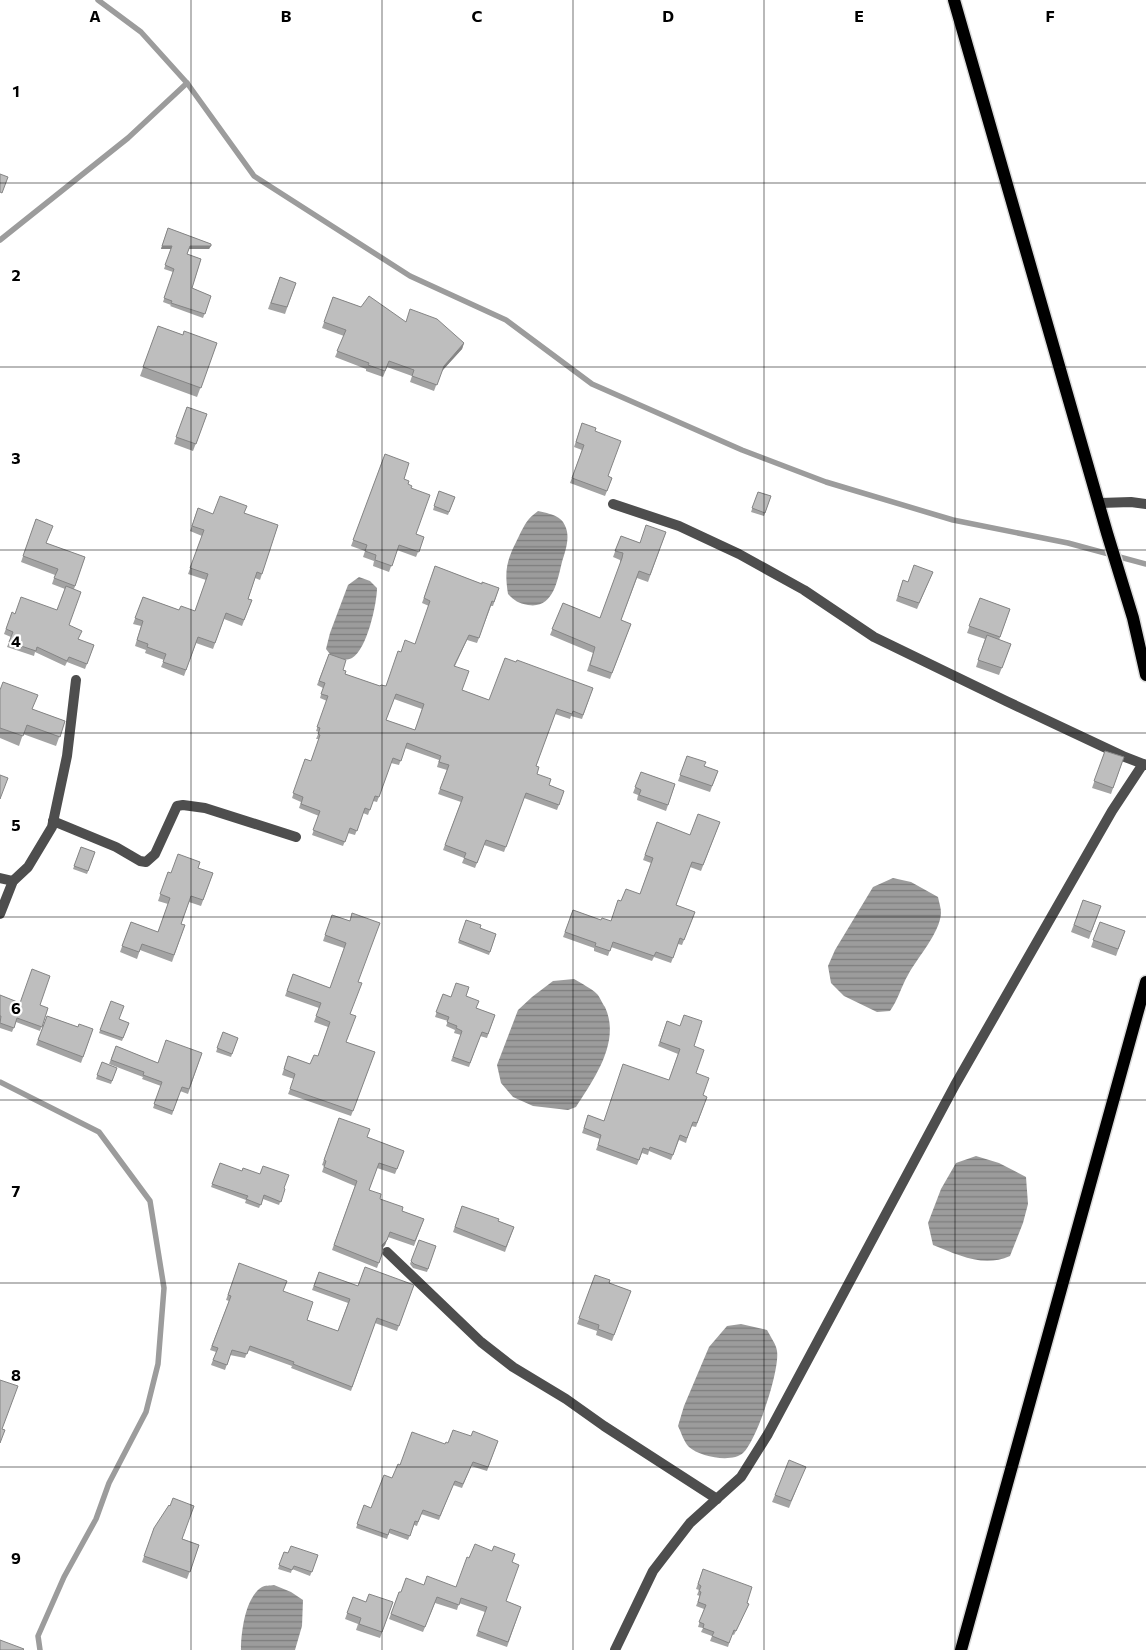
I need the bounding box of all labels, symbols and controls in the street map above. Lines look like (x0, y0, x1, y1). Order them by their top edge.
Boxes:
text: A (89, 6, 101, 25)
text: B (281, 6, 292, 25)
text: C (472, 6, 483, 25)
text: D (662, 6, 674, 25)
text: E (854, 6, 864, 25)
text: F (1045, 6, 1055, 25)
text: 1 (12, 81, 20, 100)
text: 2 (11, 265, 21, 284)
text: 3 (11, 448, 21, 467)
text: 4 (11, 631, 21, 650)
text: 5 (11, 815, 21, 834)
text: 6 (11, 998, 21, 1017)
text: 7 (12, 1181, 21, 1200)
text: 8 (11, 1365, 21, 1384)
text: 9 (11, 1548, 21, 1567)

